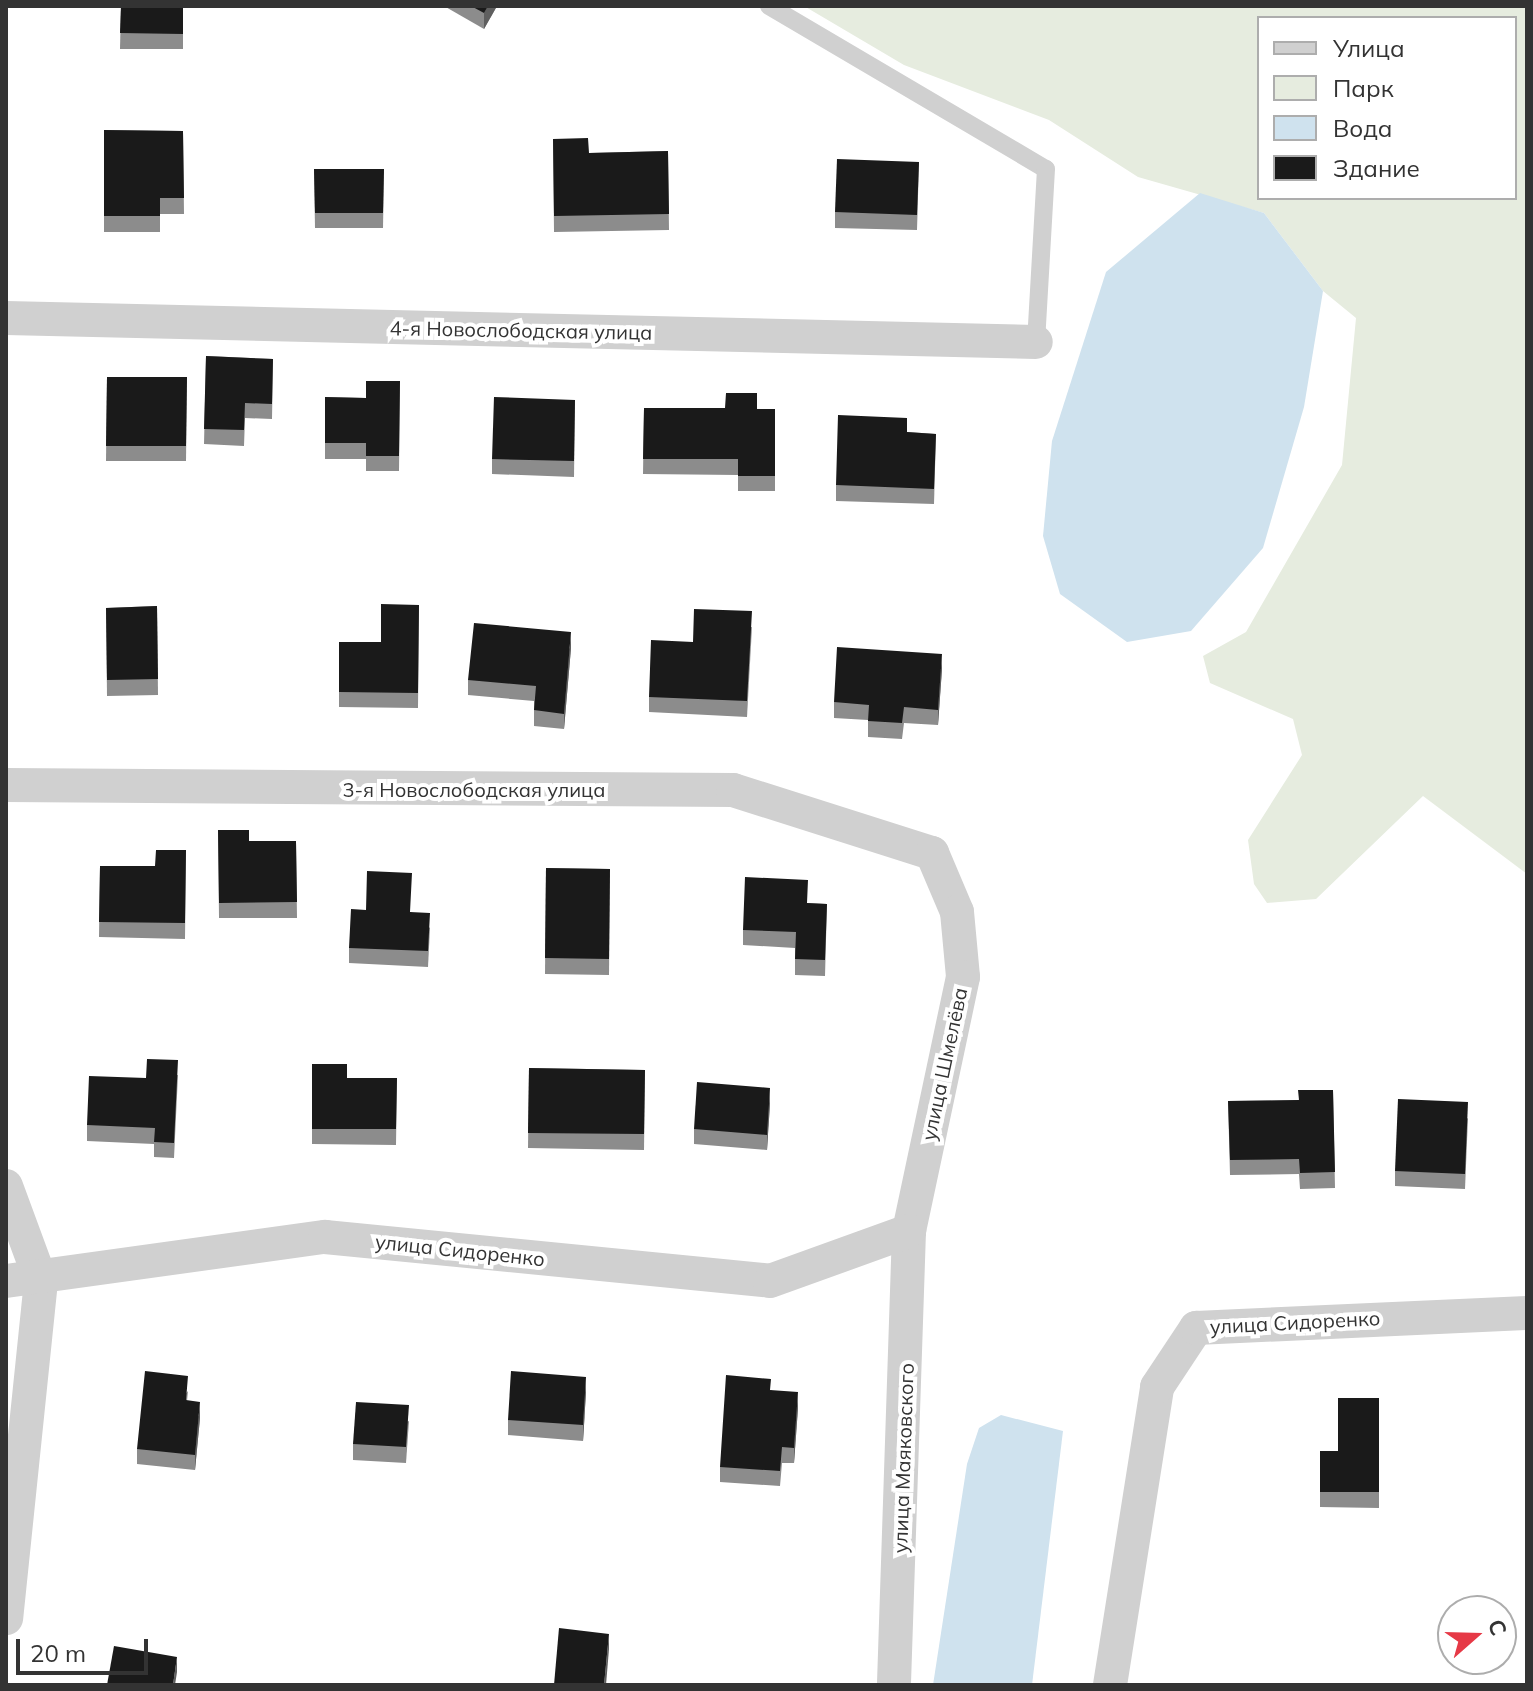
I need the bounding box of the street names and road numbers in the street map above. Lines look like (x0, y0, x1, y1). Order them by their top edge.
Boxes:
street label: 4-я Новослободская улица (389, 316, 653, 344)
street label: 3-я Новослободская улица (343, 777, 605, 801)
street label: улица Шмелёва (916, 985, 972, 1143)
street label: улица Сидоренко (374, 1229, 546, 1271)
street label: улица Сидоренко (1209, 1306, 1381, 1338)
street label: улица Маяковского (888, 1362, 918, 1554)

